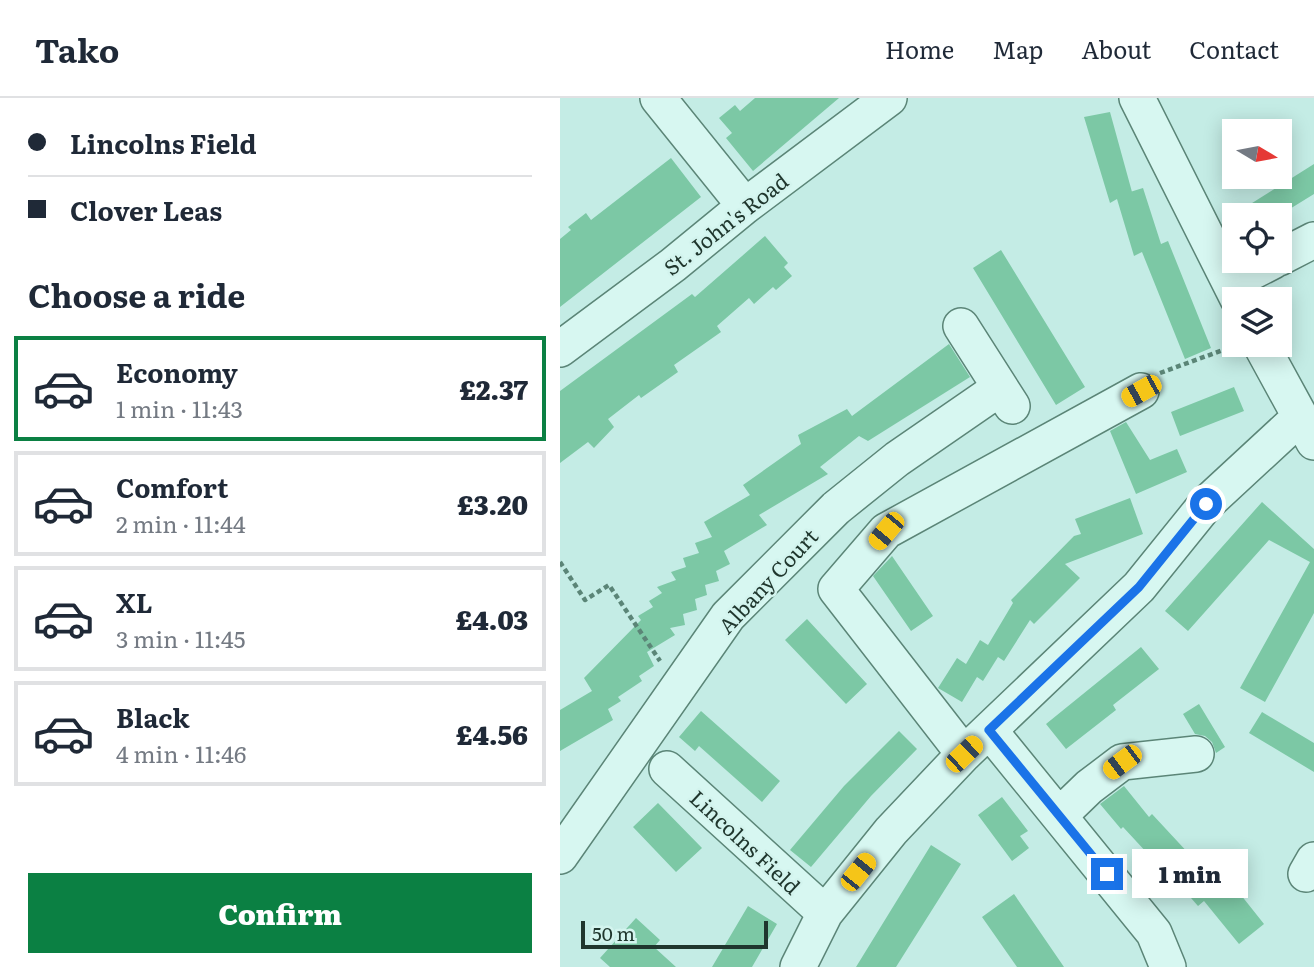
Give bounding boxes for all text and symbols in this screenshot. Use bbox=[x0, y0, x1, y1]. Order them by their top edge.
text: Tako bbox=[35, 24, 119, 73]
text: Home bbox=[885, 31, 954, 66]
text: Map bbox=[992, 31, 1043, 66]
text: About bbox=[1081, 31, 1151, 66]
text: Contact bbox=[1189, 31, 1279, 66]
north arrow bbox=[1222, 119, 1292, 189]
map controls bbox=[1222, 119, 1292, 357]
text: Lincolns Field bbox=[70, 123, 257, 162]
street label: St. John's Road bbox=[656, 164, 794, 282]
text: Clover Leas bbox=[70, 190, 222, 229]
button: locate bbox=[1222, 203, 1292, 273]
text: Choose a ride bbox=[28, 270, 245, 318]
button: layers bbox=[1222, 287, 1292, 357]
text: Economy bbox=[116, 352, 238, 391]
icon: car bbox=[32, 357, 95, 420]
text: £2.37 bbox=[460, 369, 528, 408]
car bbox=[1118, 372, 1165, 410]
text: 1 min · 11:43 bbox=[116, 391, 243, 425]
text: Comfort bbox=[116, 467, 228, 506]
icon: car bbox=[32, 472, 95, 535]
text: £3.20 bbox=[457, 484, 528, 523]
route start bbox=[1190, 488, 1222, 520]
text: 2 min · 11:44 bbox=[116, 506, 246, 540]
car bbox=[865, 508, 908, 554]
street label: Albany Court bbox=[710, 520, 824, 640]
text: XL bbox=[116, 582, 153, 621]
icon: car bbox=[32, 587, 95, 650]
text: £4.03 bbox=[456, 599, 528, 638]
text: 3 min · 11:45 bbox=[116, 621, 245, 655]
text: Black bbox=[116, 697, 190, 736]
icon: car bbox=[32, 702, 95, 765]
text: £4.56 bbox=[456, 714, 528, 753]
car bbox=[942, 732, 987, 776]
text: 4 min · 11:46 bbox=[116, 736, 246, 770]
car bbox=[1099, 741, 1146, 783]
street label: Lincolns Field bbox=[684, 782, 808, 900]
car bbox=[837, 849, 880, 895]
callout: 1 min bbox=[1132, 850, 1247, 898]
text: 1 min bbox=[1159, 856, 1221, 890]
route end bbox=[1091, 858, 1123, 890]
button: Confirm bbox=[28, 873, 532, 953]
scale bar bbox=[581, 918, 768, 950]
text: 50 m bbox=[592, 919, 635, 947]

